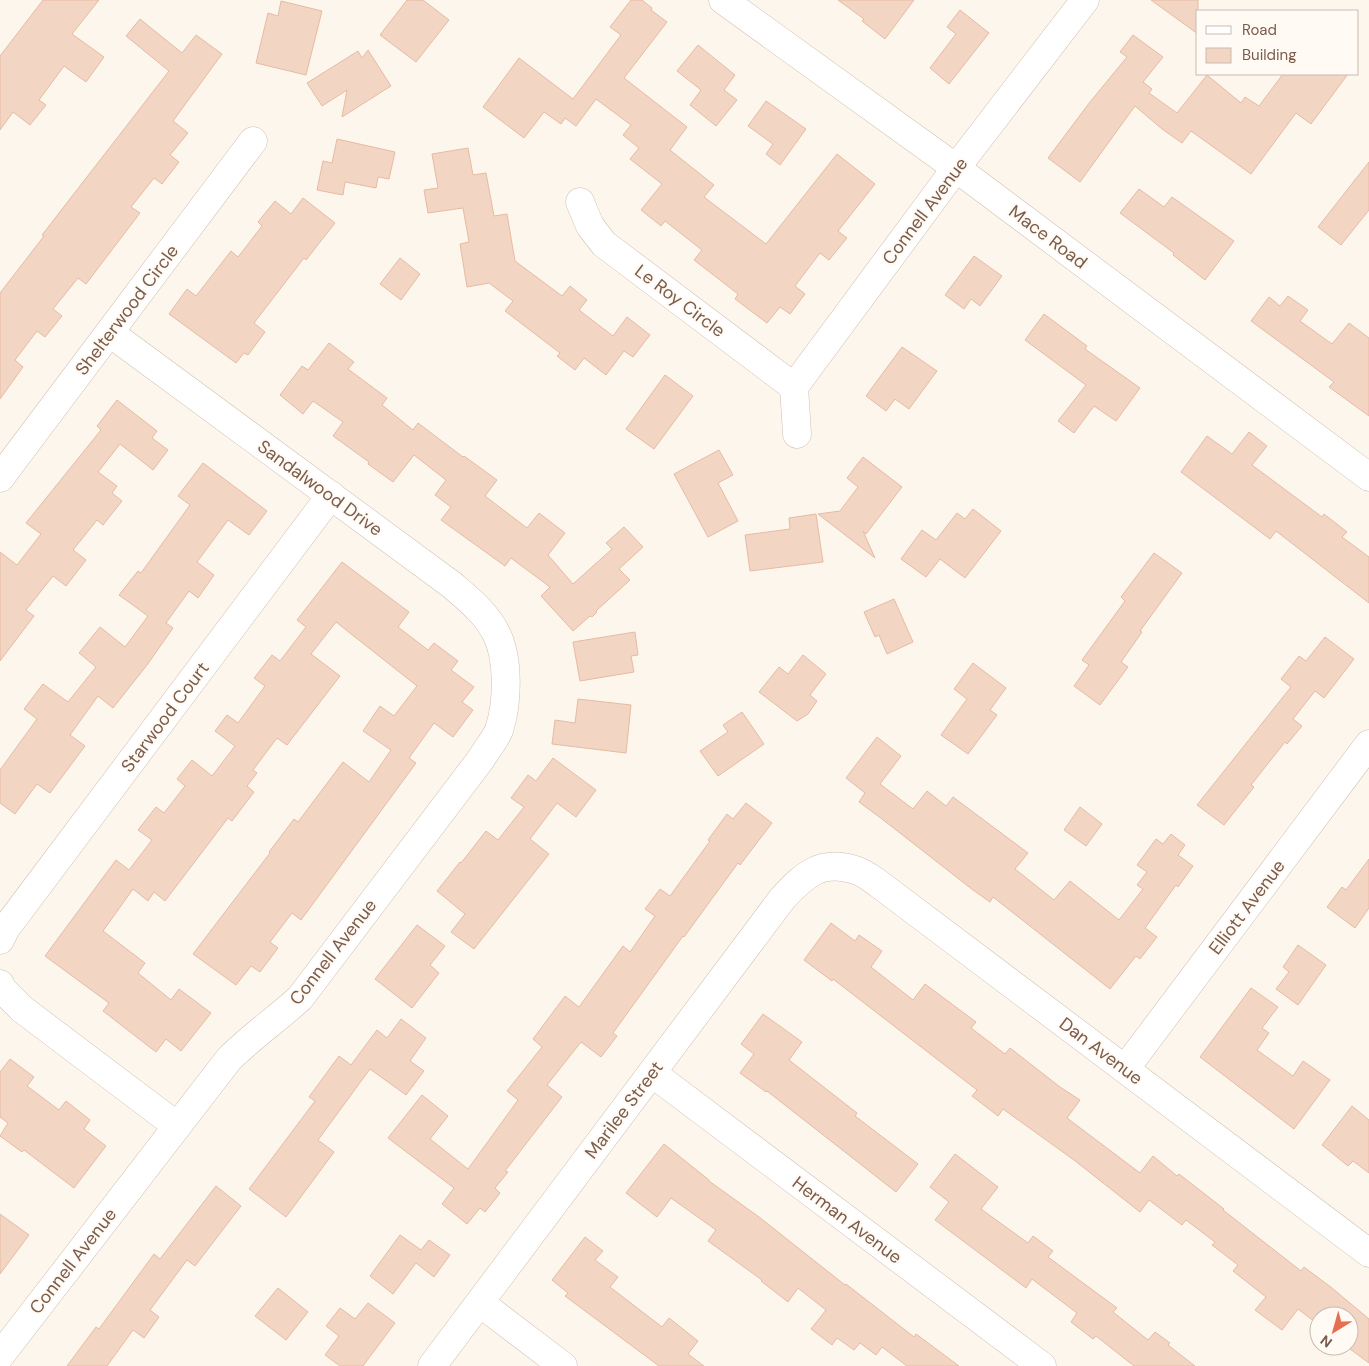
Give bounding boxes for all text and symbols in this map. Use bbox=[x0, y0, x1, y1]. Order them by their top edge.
legend bbox=[1196, 10, 1359, 75]
text: Road bbox=[1242, 20, 1277, 40]
text: Building bbox=[1242, 45, 1297, 65]
street label: Connell Avenue bbox=[877, 152, 973, 270]
street label: Mace Road bbox=[1004, 200, 1092, 274]
street label: Shelterwood Circle bbox=[70, 240, 184, 380]
street label: Le Roy Circle bbox=[630, 259, 730, 343]
street label: Sandalwood Drive bbox=[253, 434, 387, 542]
street label: Starwood Court bbox=[116, 657, 214, 777]
street label: Elliott Avenue bbox=[1203, 855, 1291, 959]
street label: Connell Avenue bbox=[284, 894, 382, 1010]
street label: Dan Avenue bbox=[1054, 1012, 1148, 1090]
street label: Marilee Street bbox=[579, 1056, 669, 1164]
street label: Herman Avenue bbox=[787, 1171, 907, 1269]
street label: Connell Avenue bbox=[24, 1203, 122, 1319]
north arrow bbox=[1309, 1306, 1359, 1356]
text: N bbox=[1317, 1331, 1336, 1352]

